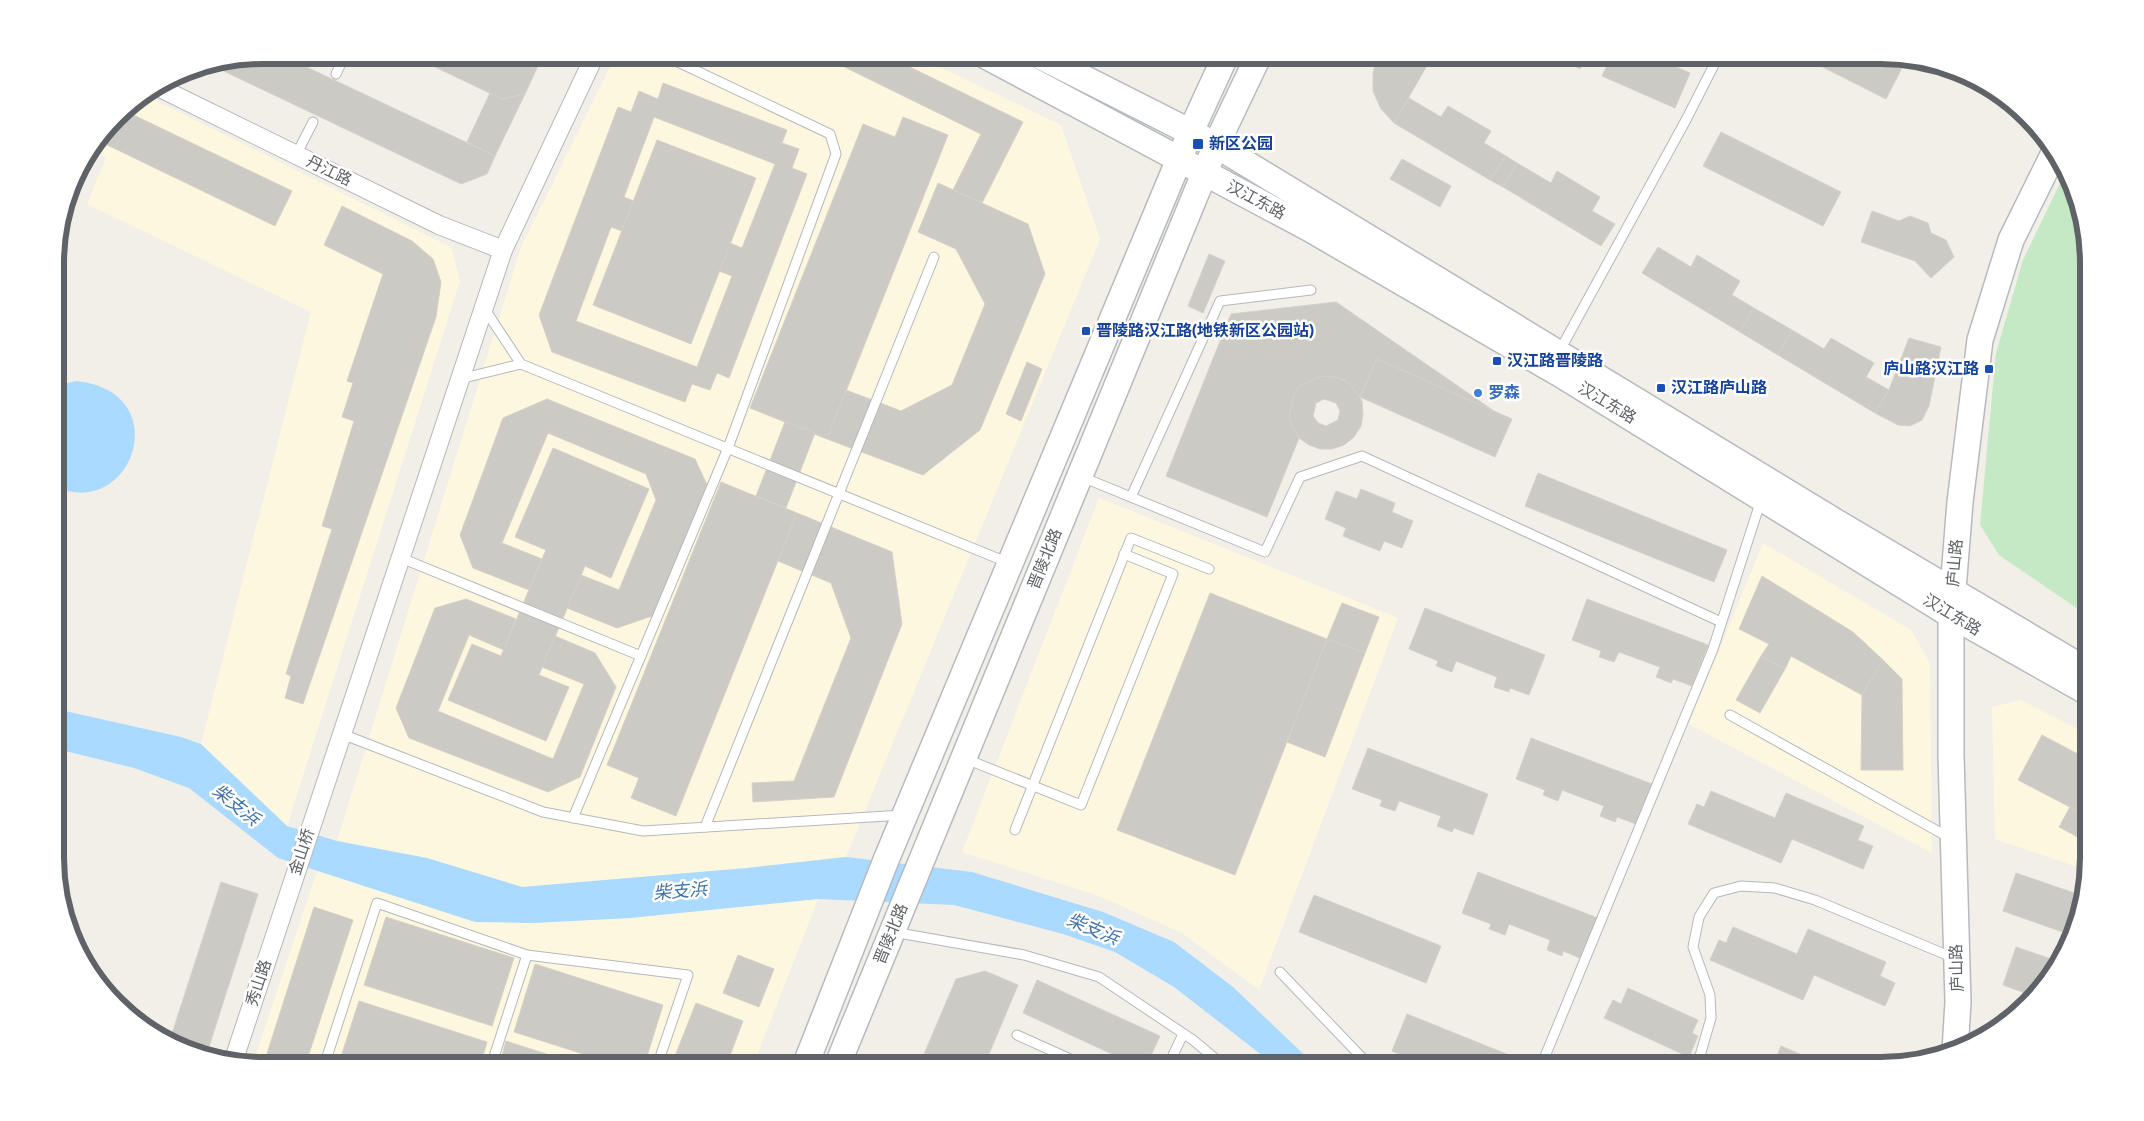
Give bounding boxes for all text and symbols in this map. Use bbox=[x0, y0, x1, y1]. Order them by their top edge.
place label: 新区公园 bbox=[1209, 134, 1273, 154]
marker: 新区公园 bbox=[1191, 137, 1205, 151]
street label: 丹江路 bbox=[303, 151, 355, 191]
street label: 汉江东路 bbox=[1223, 176, 1289, 224]
place label: 晋陵路汉江路(地铁新区公园站) bbox=[1096, 321, 1314, 341]
marker: 晋陵路汉江路(地铁新区公园站) bbox=[1080, 325, 1092, 337]
place label: 汉江路晋陵路 bbox=[1507, 351, 1603, 371]
marker: 汉江路晋陵路 bbox=[1491, 355, 1503, 367]
place label: 庐山路汉江路 bbox=[1883, 359, 1979, 379]
marker: 庐山路汉江路 bbox=[1983, 363, 1995, 375]
street label: 汉江东路 bbox=[1574, 378, 1640, 428]
place label: 汉江路庐山路 bbox=[1671, 378, 1767, 398]
marker: 汉江路庐山路 bbox=[1655, 382, 1667, 394]
place label: 罗森 bbox=[1488, 383, 1520, 403]
marker: 罗森 bbox=[1472, 387, 1484, 399]
street label: 晋陵北路 bbox=[1024, 526, 1066, 592]
street label: 庐山路 bbox=[1943, 538, 1967, 588]
street label: 汉江东路 bbox=[1919, 590, 1985, 640]
water label: 柴支浜 bbox=[208, 779, 265, 832]
street label: 金山桥 bbox=[285, 826, 319, 878]
water label: 柴支浜 bbox=[652, 878, 710, 904]
street label: 晋陵北路 bbox=[870, 901, 912, 967]
water label: 柴支浜 bbox=[1064, 908, 1124, 950]
street label: 庐山路 bbox=[1946, 944, 1968, 992]
street label: 秀山路 bbox=[242, 957, 276, 1009]

